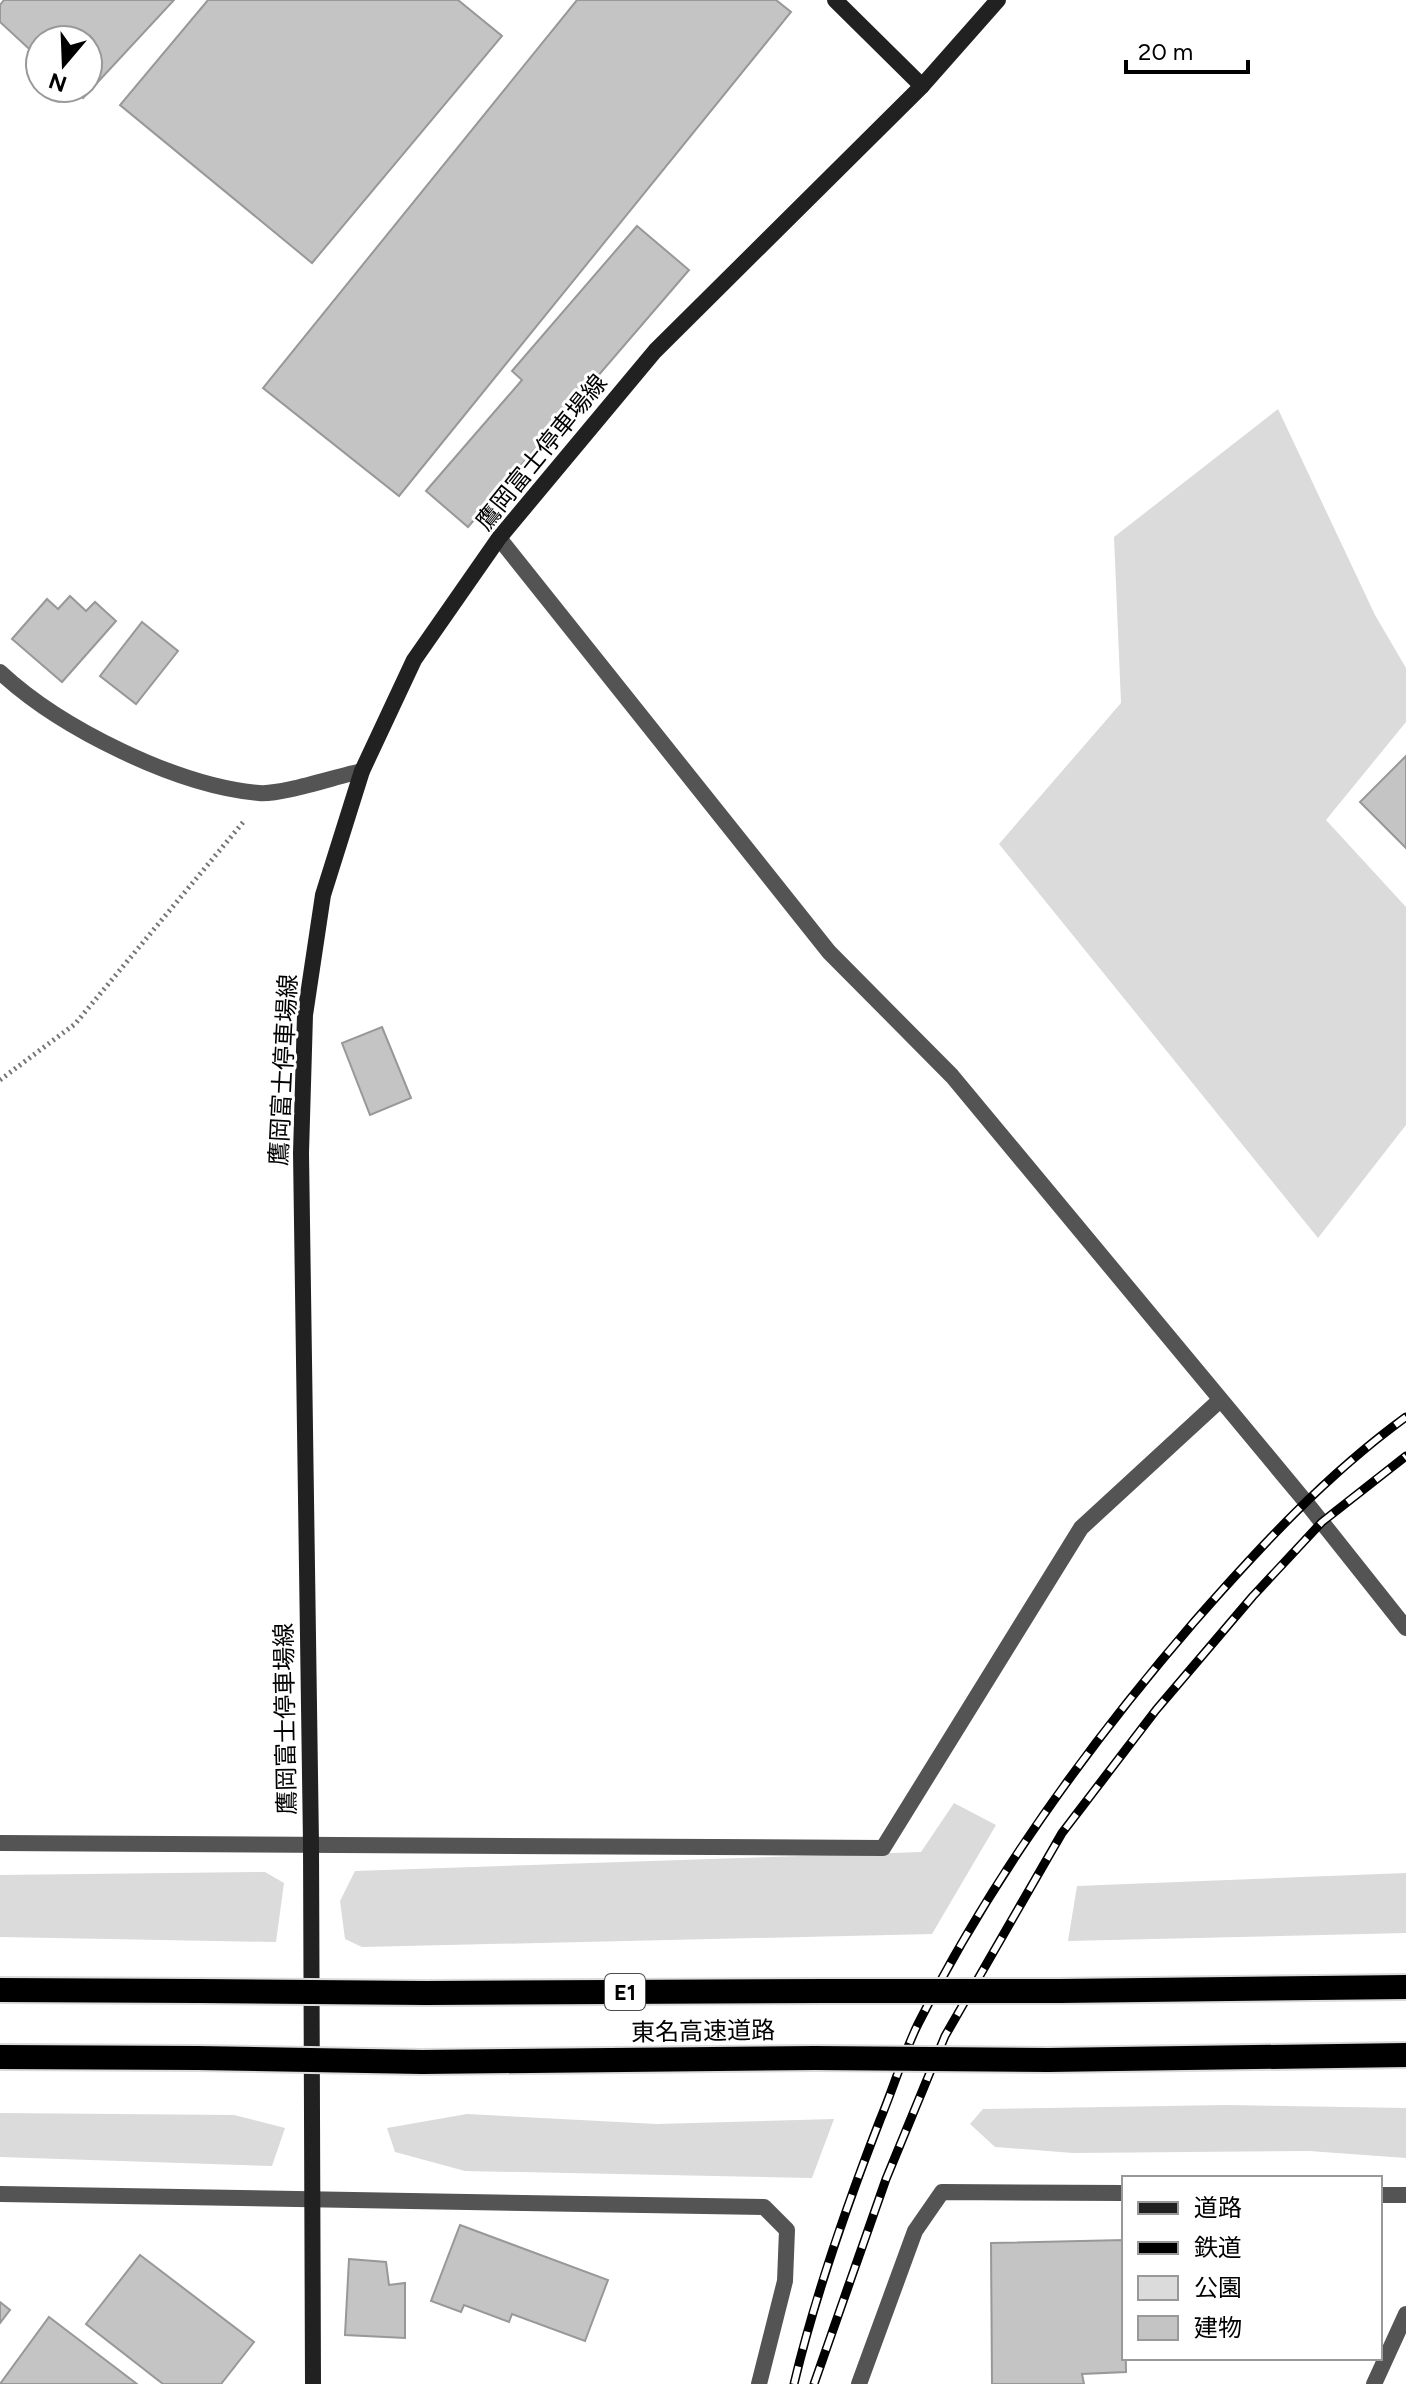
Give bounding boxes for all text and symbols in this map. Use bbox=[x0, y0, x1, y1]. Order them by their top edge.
north arrow bbox=[24, 24, 104, 104]
scale bar bbox=[1126, 24, 1248, 74]
text: 20 m bbox=[1138, 37, 1193, 66]
text: N bbox=[45, 67, 70, 98]
street label: 鷹岡富士停車場線 bbox=[469, 368, 613, 536]
street label: 鷹岡富士停車場線 bbox=[263, 973, 303, 1167]
street label: 鷹岡富士停車場線 bbox=[269, 1623, 301, 1815]
road number: E1 bbox=[605, 1974, 645, 2010]
street label: 東名高速道路 bbox=[631, 2015, 775, 2047]
legend bbox=[1122, 2176, 1382, 2360]
text: 道路 bbox=[1194, 2193, 1242, 2222]
text: 鉄道 bbox=[1194, 2233, 1242, 2262]
text: 公園 bbox=[1194, 2273, 1242, 2302]
text: 建物 bbox=[1194, 2313, 1242, 2342]

